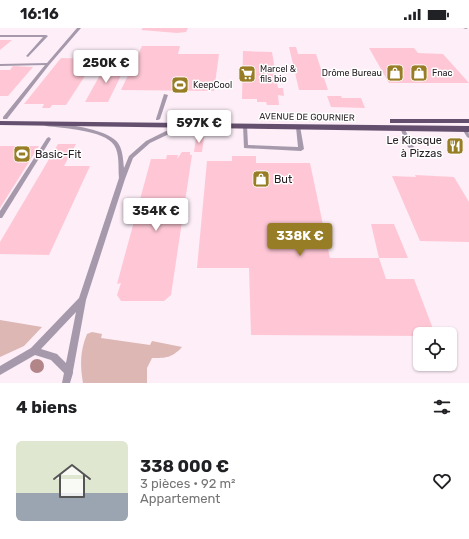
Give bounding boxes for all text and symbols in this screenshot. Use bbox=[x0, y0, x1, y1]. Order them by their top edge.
text: 16:16 bbox=[20, 5, 59, 23]
pin: 250K € bbox=[73, 50, 139, 84]
text: 250K € bbox=[82, 55, 130, 70]
shop icon: Drôme Bureau bbox=[385, 63, 405, 83]
shop icon: Fnac bbox=[409, 63, 429, 83]
supermarket icon: Marcel & fils bio bbox=[237, 64, 257, 84]
place label: Marcel & fils bio bbox=[260, 64, 297, 84]
place label: Drôme Bureau bbox=[322, 68, 382, 78]
place label: Fnac bbox=[432, 68, 453, 78]
sports icon: KeepCool bbox=[170, 75, 190, 95]
place label: KeepCool bbox=[193, 80, 232, 90]
pin: 597K € bbox=[166, 110, 232, 144]
street label: AVENUE DE GOURNIER bbox=[259, 111, 355, 123]
text: 597K € bbox=[176, 115, 222, 130]
place label: Le Kiosque à Pizzas bbox=[387, 134, 442, 160]
restaurant icon: Le Kiosque à Pizzas bbox=[445, 136, 465, 156]
sports icon: Basic-Fit bbox=[12, 144, 32, 164]
place label: Basic-Fit bbox=[35, 148, 82, 161]
shop icon: But bbox=[251, 169, 271, 189]
place label: But bbox=[274, 173, 293, 186]
pin: 354K € bbox=[123, 198, 189, 232]
text: 354K € bbox=[132, 203, 180, 218]
pin: 338K € bbox=[267, 223, 333, 257]
text: 338K € bbox=[276, 228, 324, 243]
map controls bbox=[413, 327, 457, 371]
button: locate bbox=[413, 327, 457, 371]
icon: filters bbox=[431, 396, 453, 418]
text: 4 biens bbox=[16, 397, 77, 417]
text: 338 000 € bbox=[140, 456, 229, 476]
icon: home bbox=[48, 457, 96, 505]
icon: heart bbox=[431, 470, 453, 492]
text: 3 pièces · 92 m² bbox=[140, 476, 235, 491]
text: Appartement bbox=[140, 491, 220, 506]

